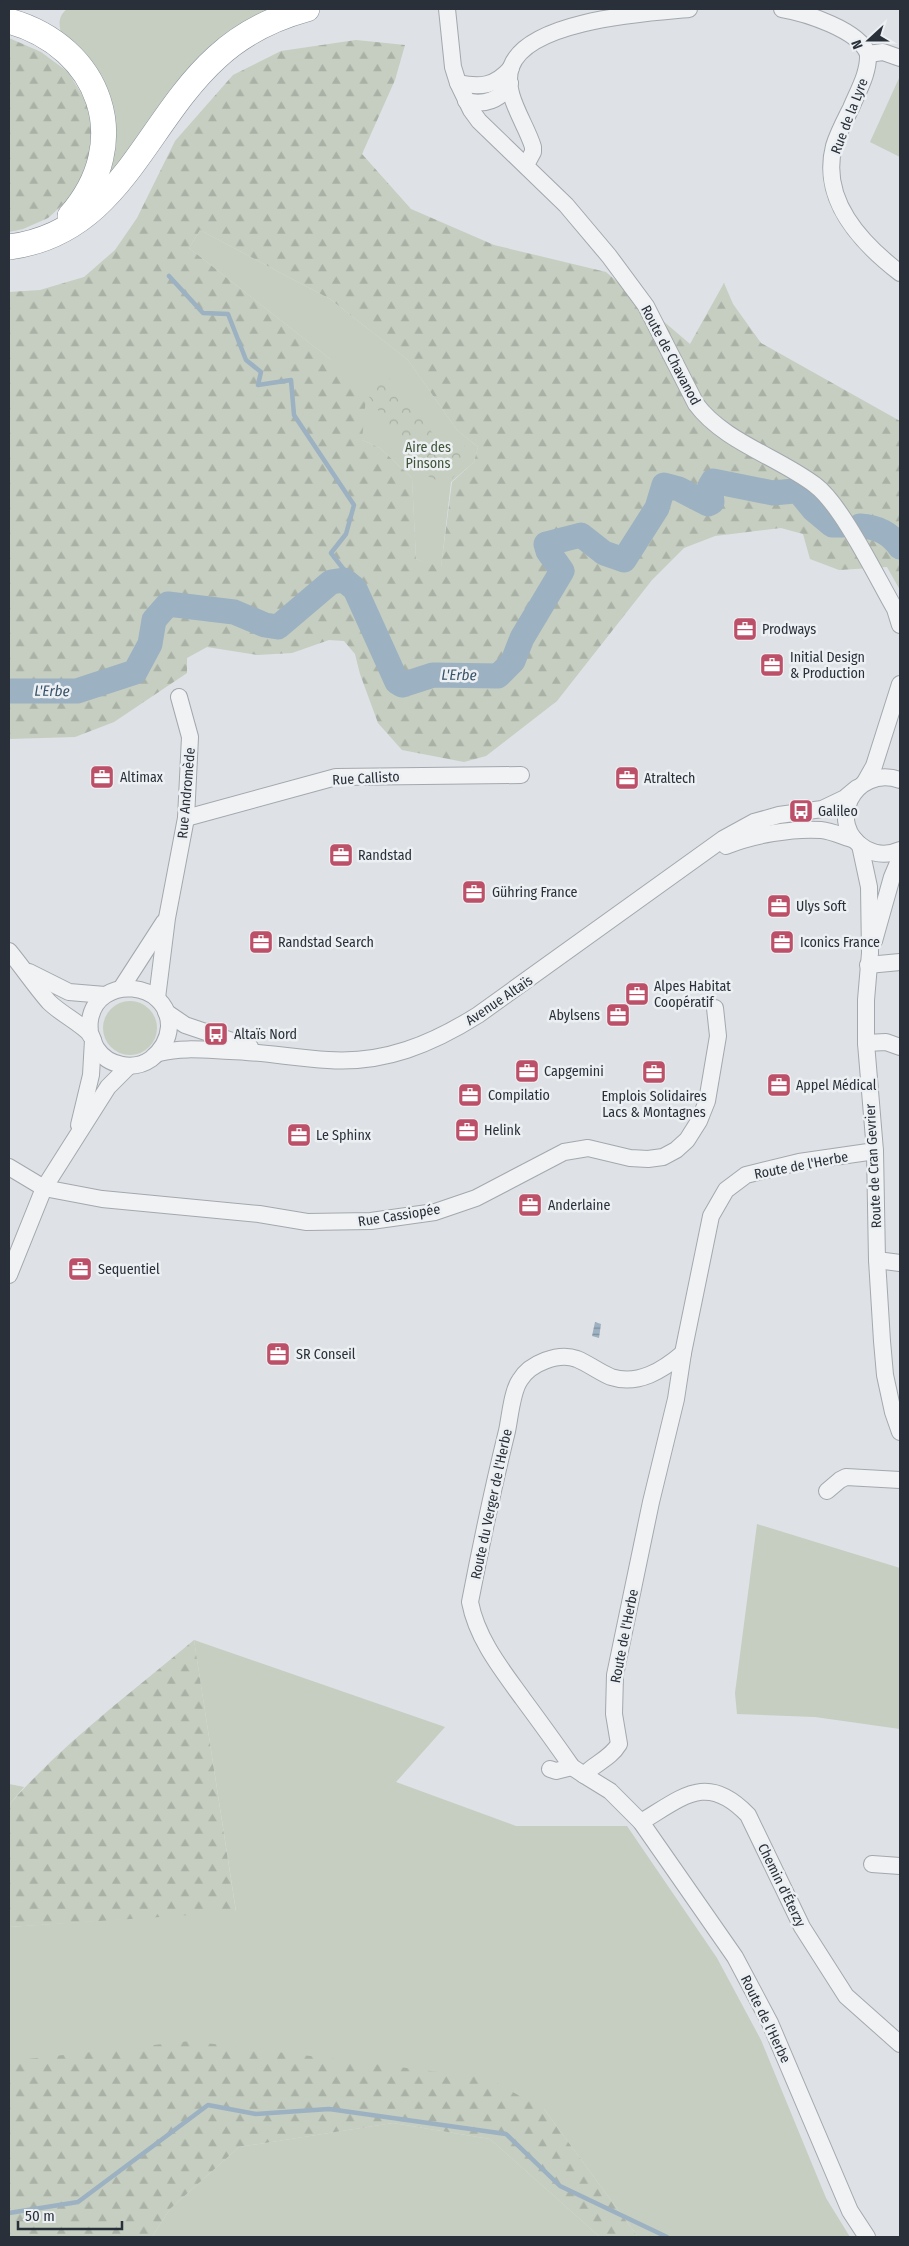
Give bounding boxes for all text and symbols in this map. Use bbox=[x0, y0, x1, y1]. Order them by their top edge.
north arrow bbox=[844, 15, 894, 65]
text: N bbox=[848, 38, 867, 51]
street label: Rue de la Lyre bbox=[827, 76, 872, 156]
street label: Route de Chavanod bbox=[637, 302, 704, 408]
park label: Aire des Pinsons bbox=[405, 439, 451, 472]
office icon: Prodways bbox=[732, 616, 758, 642]
place label: Prodways bbox=[762, 621, 816, 638]
place label: Initial Design & Production bbox=[790, 649, 865, 682]
office icon: Initial Design & Production bbox=[759, 652, 785, 678]
water label: L'Erbe bbox=[441, 666, 477, 684]
water label: L'Erbe bbox=[34, 682, 70, 700]
street label: Rue Andromède bbox=[174, 747, 199, 839]
office icon: Altimax bbox=[89, 764, 115, 790]
office icon: Atraltech bbox=[614, 765, 640, 791]
street label: Rue Callisto bbox=[332, 768, 400, 789]
place label: Altimax bbox=[120, 769, 164, 786]
place label: Atraltech bbox=[644, 770, 695, 787]
bus stop icon: Galileo bbox=[788, 798, 814, 824]
place label: Galileo bbox=[818, 803, 858, 820]
office icon: Randstad bbox=[328, 842, 354, 868]
place label: Randstad bbox=[358, 847, 412, 864]
office icon: Gühring France bbox=[461, 879, 487, 905]
place label: Gühring France bbox=[492, 884, 577, 901]
office icon: Ulys Soft bbox=[766, 893, 792, 919]
place label: Ulys Soft bbox=[796, 898, 847, 915]
office icon: Randstad Search bbox=[248, 929, 274, 955]
office icon: Iconics France bbox=[769, 929, 795, 955]
place label: Randstad Search bbox=[278, 934, 374, 951]
place label: Iconics France bbox=[800, 934, 880, 951]
street label: Avenue Altaïs bbox=[462, 972, 536, 1029]
place label: Alpes Habitat Coopératif bbox=[654, 978, 731, 1011]
office icon: Alpes Habitat Coopératif bbox=[624, 981, 650, 1007]
office icon: Abylsens bbox=[605, 1002, 631, 1028]
place label: Abylsens bbox=[549, 1007, 600, 1024]
bus stop icon: Altaïs Nord bbox=[203, 1021, 229, 1047]
place label: Altaïs Nord bbox=[234, 1026, 297, 1043]
office icon: Capgemini bbox=[514, 1058, 540, 1084]
office icon: Emplois Solidaires Lacs & Montagnes bbox=[641, 1059, 667, 1085]
place label: Capgemini bbox=[544, 1063, 604, 1080]
office icon: Appel Médical bbox=[766, 1072, 792, 1098]
place label: Appel Médical bbox=[796, 1077, 877, 1094]
office icon: Compilatio bbox=[457, 1082, 483, 1108]
place label: Compilatio bbox=[488, 1087, 550, 1104]
place label: Emplois Solidaires Lacs & Montagnes bbox=[601, 1088, 707, 1121]
street label: Route de Cran Gevrier bbox=[862, 1103, 885, 1229]
office icon: Helink bbox=[454, 1117, 480, 1143]
office icon: Le Sphinx bbox=[286, 1122, 312, 1148]
place label: Helink bbox=[484, 1122, 521, 1139]
place label: Le Sphinx bbox=[316, 1127, 372, 1144]
street label: Route de l'Herbe bbox=[753, 1148, 850, 1183]
office icon: Anderlaine bbox=[517, 1192, 543, 1218]
place label: Anderlaine bbox=[548, 1197, 610, 1214]
street label: Rue Cassiopée bbox=[357, 1201, 441, 1230]
office icon: Sequentiel bbox=[67, 1256, 93, 1282]
place label: Sequentiel bbox=[98, 1261, 160, 1278]
office icon: SR Conseil bbox=[265, 1341, 291, 1367]
place label: SR Conseil bbox=[296, 1346, 356, 1363]
street label: Route du Verger de l'Herbe bbox=[467, 1427, 516, 1581]
street label: Route de l'Herbe bbox=[607, 1588, 642, 1685]
street label: Chemin d'Éterzy bbox=[754, 1840, 810, 1930]
street label: Route de l'Herbe bbox=[737, 1973, 794, 2066]
scale bar bbox=[18, 2198, 121, 2230]
text: 50 m bbox=[25, 2207, 55, 2225]

